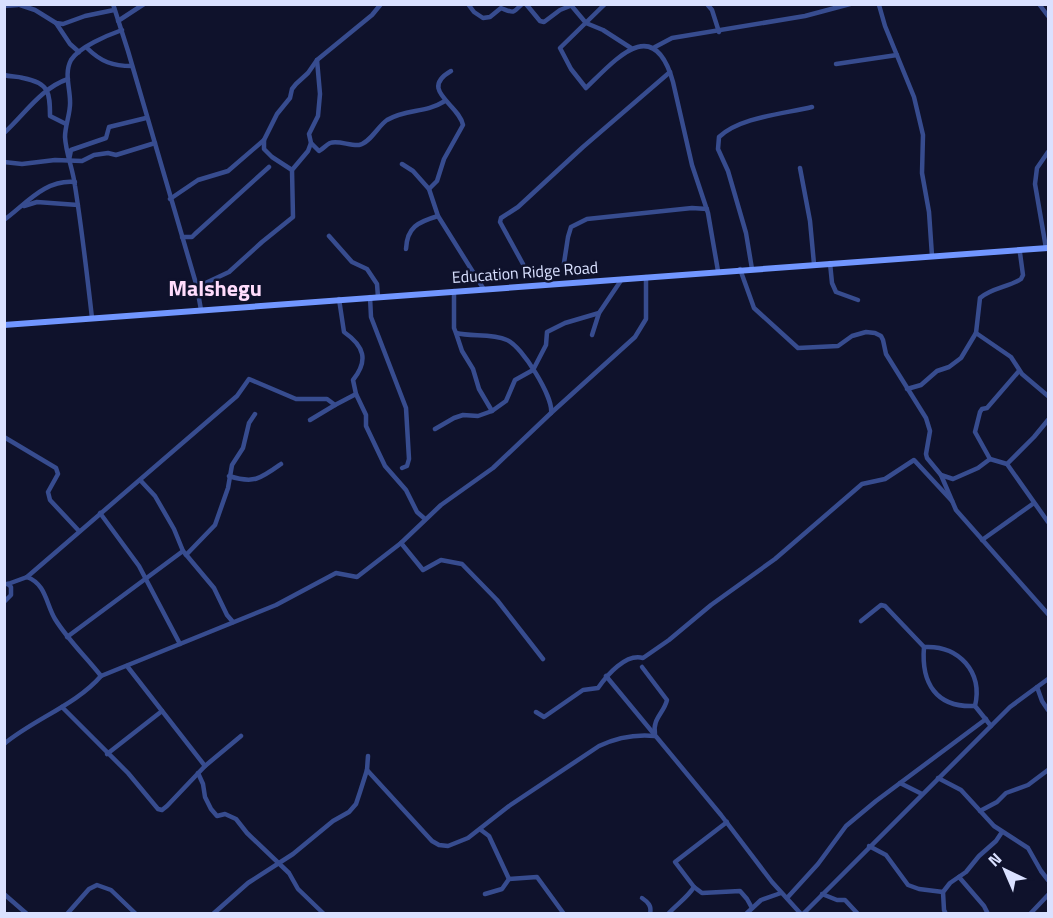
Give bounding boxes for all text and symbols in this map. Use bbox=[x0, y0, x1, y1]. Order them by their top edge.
street label: Education Ridge Road bbox=[451, 255, 599, 289]
district label: Malshegu bbox=[168, 271, 262, 305]
north arrow bbox=[975, 840, 1035, 900]
text: N bbox=[982, 847, 1007, 872]

